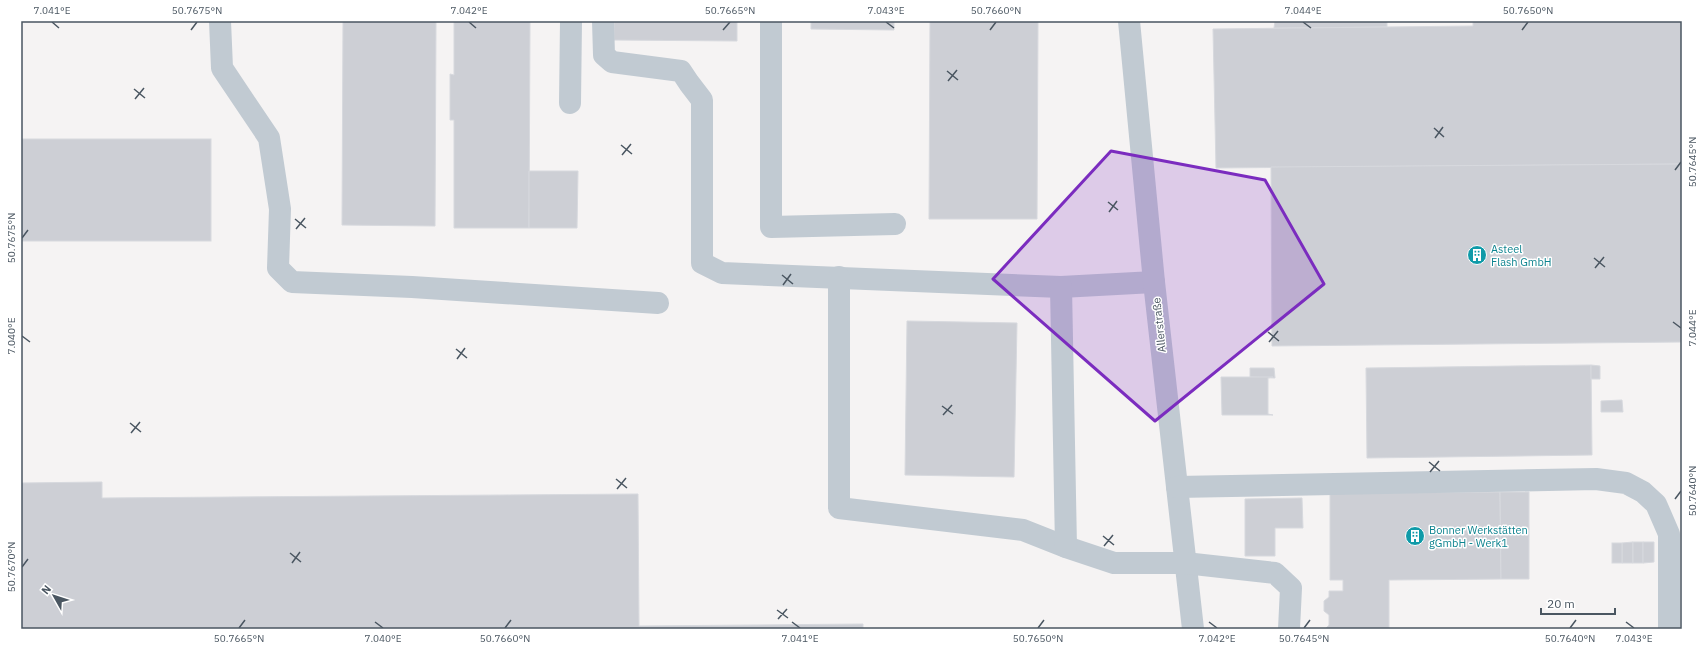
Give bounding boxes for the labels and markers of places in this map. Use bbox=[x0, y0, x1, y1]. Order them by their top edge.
place label: Asteel Flash GmbH bbox=[1491, 242, 1552, 269]
building icon: Asteel Flash GmbH bbox=[1466, 244, 1488, 266]
place label: Bonner Werkstätten gGmbH - Werk1 bbox=[1429, 523, 1528, 550]
building icon: Bonner Werkstätten gGmbH - Werk1 bbox=[1404, 525, 1426, 547]

